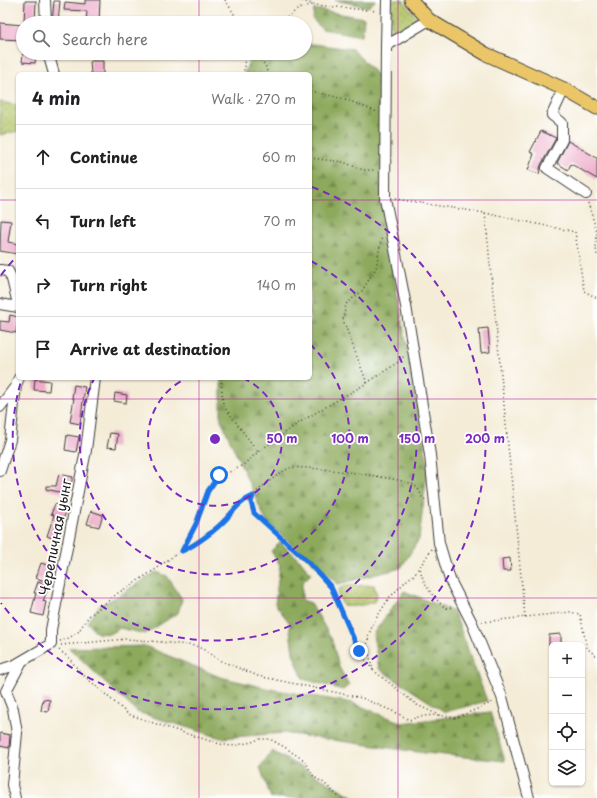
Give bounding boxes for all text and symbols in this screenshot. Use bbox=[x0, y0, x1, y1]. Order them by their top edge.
search box bbox=[16, 16, 312, 60]
icon: search bbox=[30, 27, 52, 49]
text: Search here bbox=[62, 27, 148, 50]
text: 4 min bbox=[32, 85, 80, 111]
text: Walk · 270 m bbox=[211, 89, 296, 108]
text: Continue bbox=[70, 145, 138, 168]
icon: ahead bbox=[32, 146, 54, 168]
text: 60 m bbox=[262, 147, 296, 166]
text: Turn left bbox=[70, 209, 136, 232]
icon: left bbox=[32, 210, 54, 232]
text: 70 m bbox=[263, 211, 296, 230]
text: Turn right bbox=[70, 273, 147, 296]
icon: right bbox=[32, 274, 54, 296]
text: 140 m bbox=[257, 275, 296, 294]
text: Arrive at destination bbox=[70, 337, 231, 360]
icon: arrive bbox=[32, 338, 54, 360]
text: 50 m bbox=[266, 429, 298, 447]
text: 100 m bbox=[331, 429, 369, 447]
text: 150 m bbox=[399, 429, 435, 447]
text: 200 m bbox=[465, 429, 505, 447]
centre of rings bbox=[208, 432, 222, 446]
route start bbox=[210, 466, 228, 484]
street label: Черепичная уынг bbox=[33, 476, 77, 597]
route end bbox=[350, 642, 368, 660]
map controls bbox=[549, 642, 585, 786]
button: + bbox=[549, 642, 585, 678]
button: − bbox=[549, 678, 585, 714]
button: locate bbox=[549, 714, 585, 750]
button: layers bbox=[549, 750, 585, 786]

